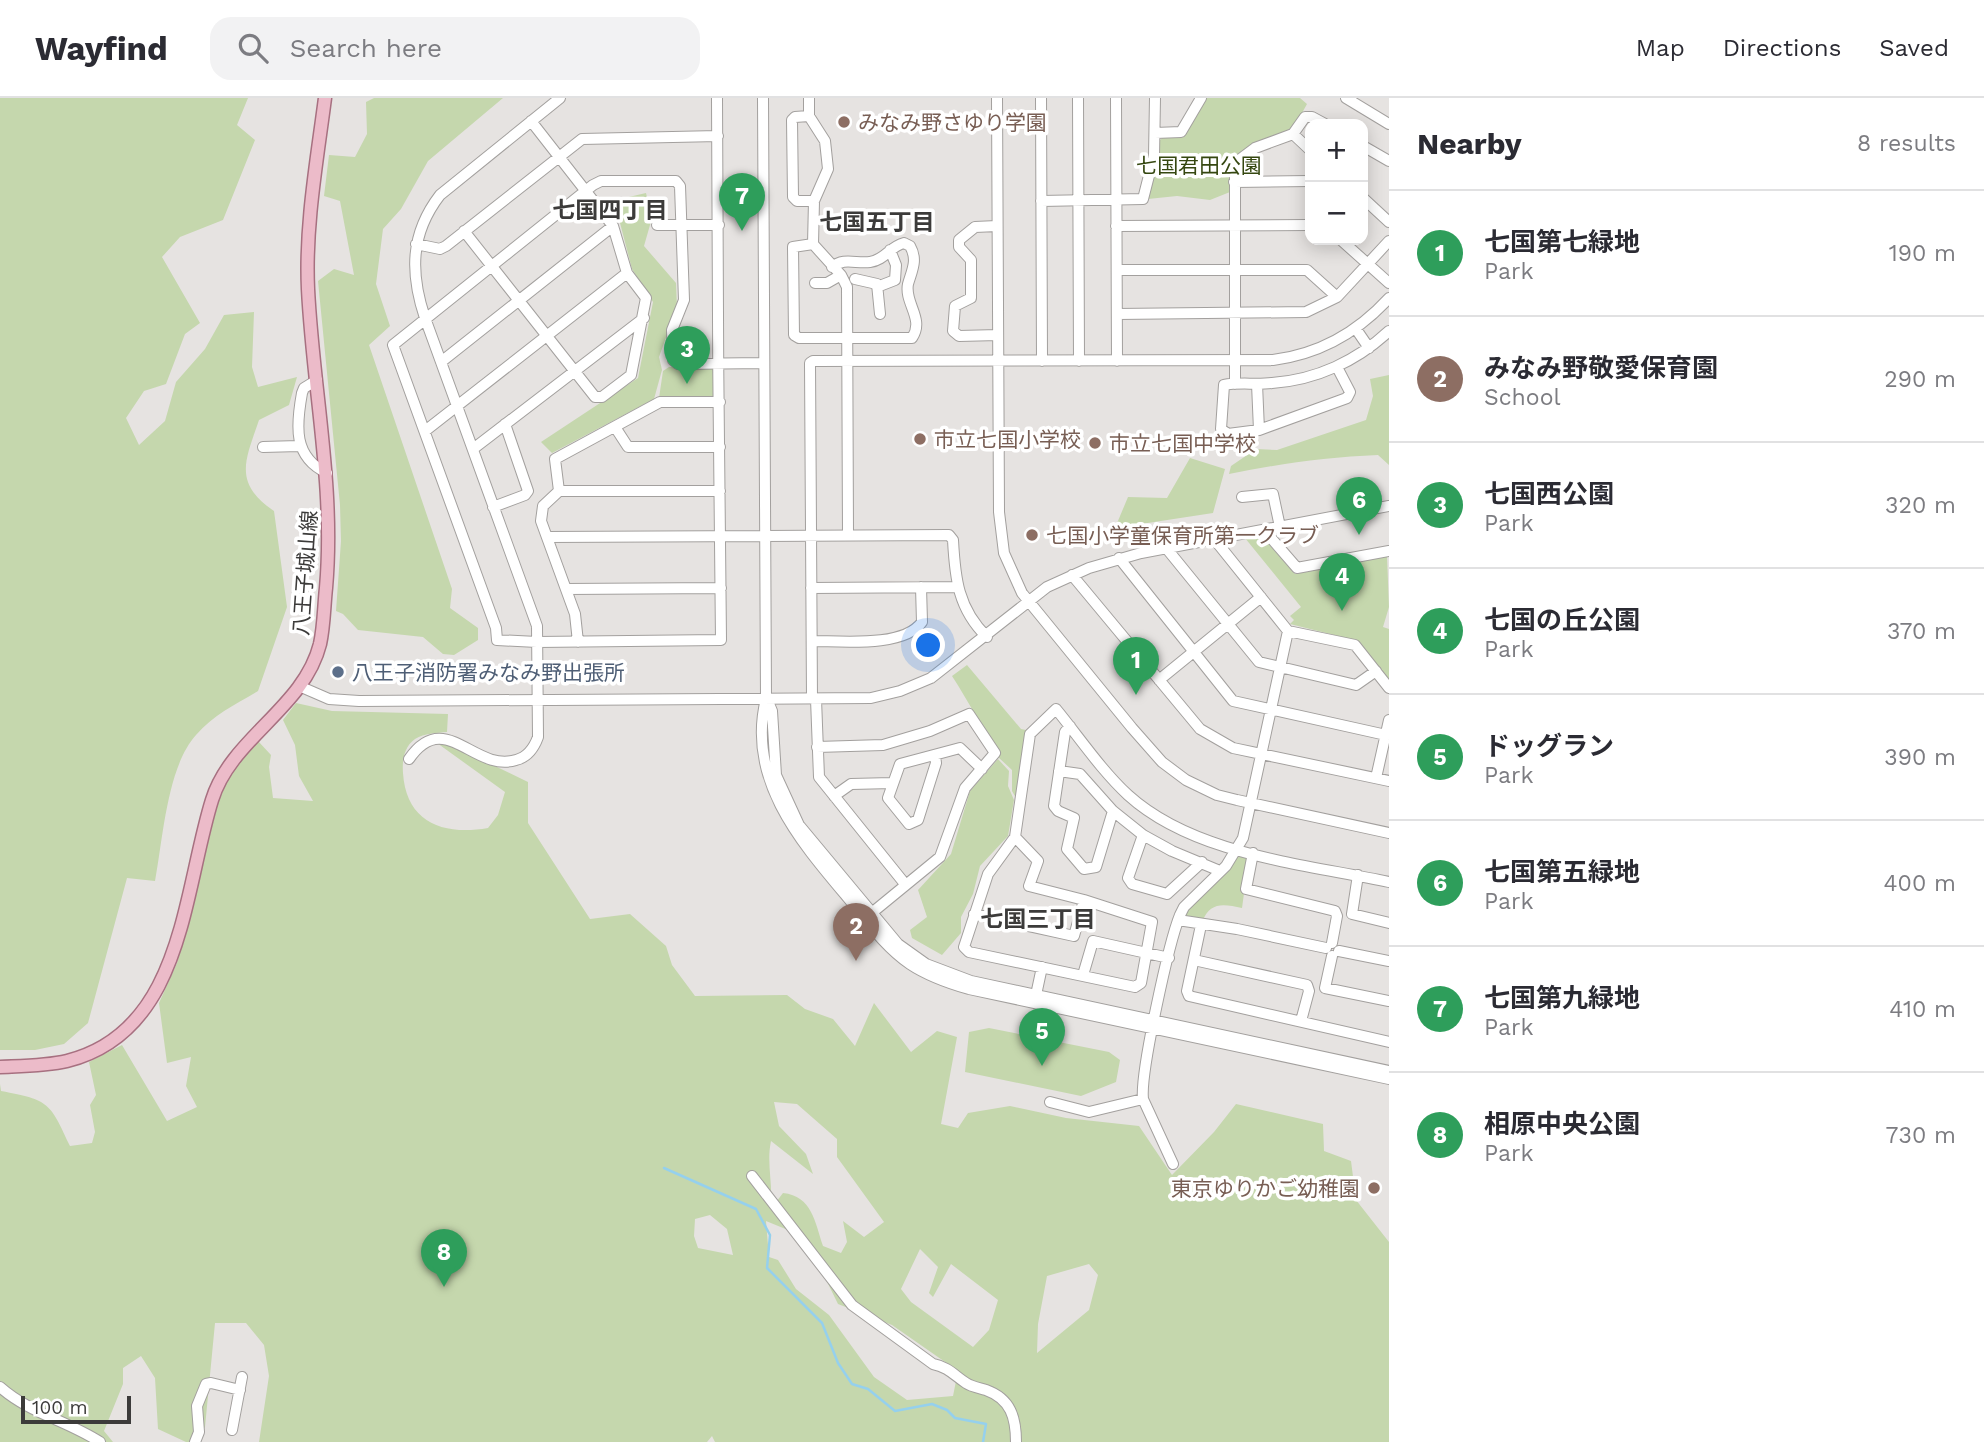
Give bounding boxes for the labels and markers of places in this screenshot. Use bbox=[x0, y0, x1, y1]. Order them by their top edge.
place label: みなみ野さゆり学園 bbox=[858, 110, 1047, 135]
marker: みなみ野さゆり学園 bbox=[836, 114, 852, 130]
pin: 7 bbox=[719, 173, 765, 231]
pin: 3 bbox=[664, 326, 710, 384]
place label: 市立七国小学校 bbox=[934, 427, 1081, 452]
marker: 市立七国小学校 bbox=[912, 431, 928, 447]
place label: 市立七国中学校 bbox=[1109, 431, 1256, 456]
marker: 市立七国中学校 bbox=[1087, 435, 1103, 451]
pin: 6 bbox=[1336, 477, 1382, 535]
place label: 七国小学童保育所第一クラブ bbox=[1046, 523, 1319, 548]
marker: 七国小学童保育所第一クラブ bbox=[1024, 527, 1040, 543]
pin: 4 bbox=[1319, 553, 1365, 611]
pin: 1 bbox=[1113, 637, 1159, 695]
place label: 八王子消防署みなみ野出張所 bbox=[352, 660, 625, 685]
marker: 八王子消防署みなみ野出張所 bbox=[330, 664, 346, 680]
pin: 2 bbox=[833, 903, 879, 961]
pin: 5 bbox=[1019, 1008, 1065, 1066]
place label: 東京ゆりかご幼稚園 bbox=[1171, 1176, 1360, 1201]
marker: 東京ゆりかご幼稚園 bbox=[1366, 1180, 1382, 1196]
pin: 8 bbox=[421, 1229, 467, 1287]

